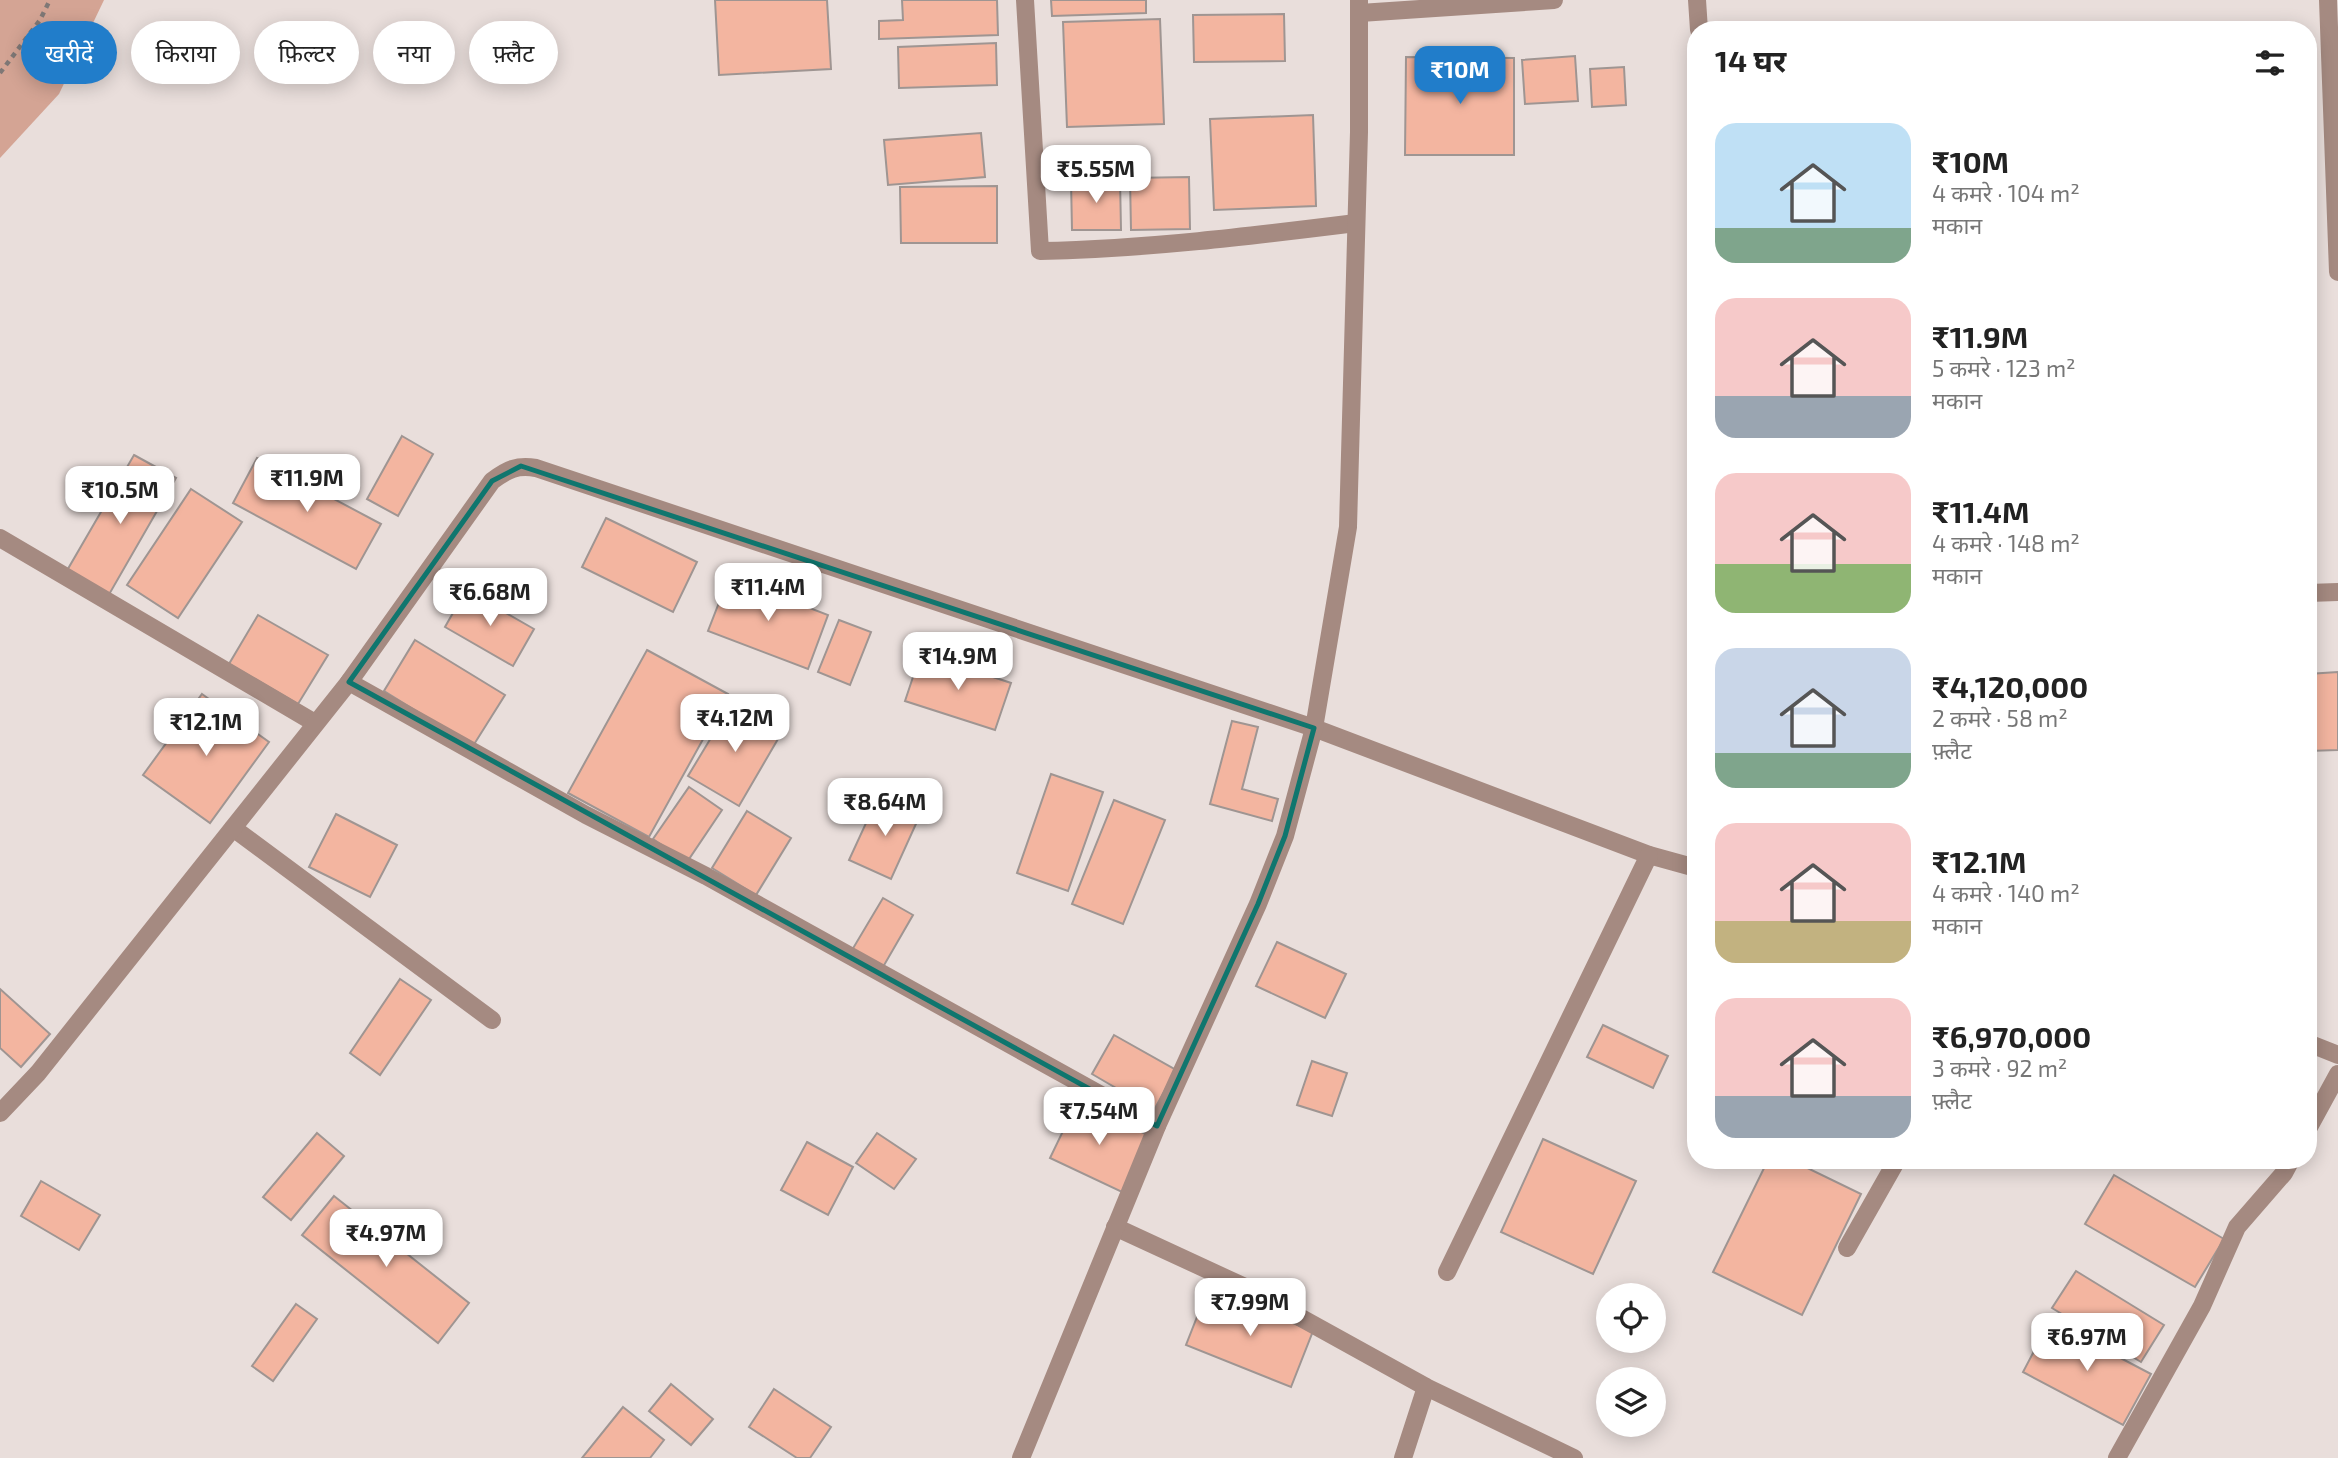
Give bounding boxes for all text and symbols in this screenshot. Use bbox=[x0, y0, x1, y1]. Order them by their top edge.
chip: खरीदें bbox=[21, 21, 117, 84]
chip: किराया bbox=[131, 21, 240, 84]
chip: फ़िल्टर bbox=[254, 21, 359, 84]
chip: नया bbox=[373, 21, 455, 84]
chip: फ़्लैट bbox=[469, 21, 558, 84]
text: 14 घर bbox=[1715, 42, 1786, 78]
icon: filters bbox=[2251, 44, 2289, 82]
pin: ₹10M bbox=[1419, 46, 1501, 106]
text: ₹10M bbox=[1430, 55, 1490, 83]
text: ₹10M bbox=[1932, 143, 2009, 179]
pin: ₹5.55M bbox=[1039, 146, 1153, 205]
icon: home bbox=[1771, 151, 1855, 235]
text: ₹5.55M bbox=[1057, 154, 1135, 182]
text: 4 कमरे · 104 m² bbox=[1932, 179, 2080, 207]
text: मकान bbox=[1932, 211, 1982, 239]
text: ₹11.9M bbox=[1932, 318, 2028, 354]
icon: home bbox=[1771, 326, 1855, 410]
text: 5 कमरे · 123 m² bbox=[1932, 354, 2076, 382]
text: मकान bbox=[1932, 386, 1982, 414]
pin: ₹11.9M bbox=[250, 454, 364, 514]
text: ₹11.9M bbox=[270, 463, 344, 491]
pin: ₹10.5M bbox=[63, 466, 177, 526]
text: ₹10.5M bbox=[81, 475, 159, 503]
text: ₹11.4M bbox=[1932, 493, 2029, 529]
icon: home bbox=[1771, 501, 1855, 585]
text: 4 कमरे · 148 m² bbox=[1932, 529, 2080, 557]
text: मकान bbox=[1932, 561, 1982, 589]
pin: ₹11.4M bbox=[711, 564, 825, 623]
pin: ₹6.68M bbox=[433, 568, 547, 628]
text: ₹11.4M bbox=[731, 572, 805, 600]
text: ₹6.68M bbox=[449, 577, 531, 605]
pin: ₹14.9M bbox=[901, 632, 1015, 692]
text: ₹14.9M bbox=[919, 641, 997, 669]
text: ₹4,120,000 bbox=[1932, 668, 2088, 704]
icon: home bbox=[1771, 676, 1855, 760]
pin: ₹4.12M bbox=[678, 694, 792, 754]
pin: ₹12.1M bbox=[149, 698, 263, 758]
text: ₹4.12M bbox=[696, 703, 774, 731]
text: 2 कमरे · 58 m² bbox=[1932, 704, 2068, 732]
text: ₹12.1M bbox=[170, 707, 242, 735]
text: फ़्लैट bbox=[1932, 736, 1972, 764]
pin: ₹8.64M bbox=[828, 778, 942, 838]
text: ₹8.64M bbox=[844, 787, 926, 815]
text: ₹12.1M bbox=[1932, 843, 2027, 879]
icon: home bbox=[1771, 851, 1855, 935]
text: 4 कमरे · 140 m² bbox=[1932, 879, 2080, 907]
text: मकान bbox=[1932, 911, 1982, 939]
text: ₹6,970,000 bbox=[1932, 1018, 2091, 1054]
icon: home bbox=[1771, 1026, 1855, 1110]
text: 3 कमरे · 92 m² bbox=[1932, 1054, 2067, 1082]
text: फ़्लैट bbox=[1932, 1086, 1972, 1114]
pin: ₹7.54M bbox=[1042, 1088, 1156, 1147]
text: ₹7.54M bbox=[1060, 1096, 1138, 1124]
pin: ₹4.97M bbox=[329, 1210, 443, 1269]
text: ₹4.97M bbox=[346, 1218, 426, 1246]
pin: ₹7.99M bbox=[1193, 1278, 1307, 1338]
map controls bbox=[1596, 1283, 1666, 1437]
button: locate bbox=[1596, 1283, 1666, 1353]
text: ₹7.99M bbox=[1211, 1287, 1289, 1315]
pin: ₹6.97M bbox=[2030, 1314, 2144, 1373]
text: ₹6.97M bbox=[2047, 1322, 2127, 1350]
button: layers bbox=[1596, 1367, 1666, 1437]

